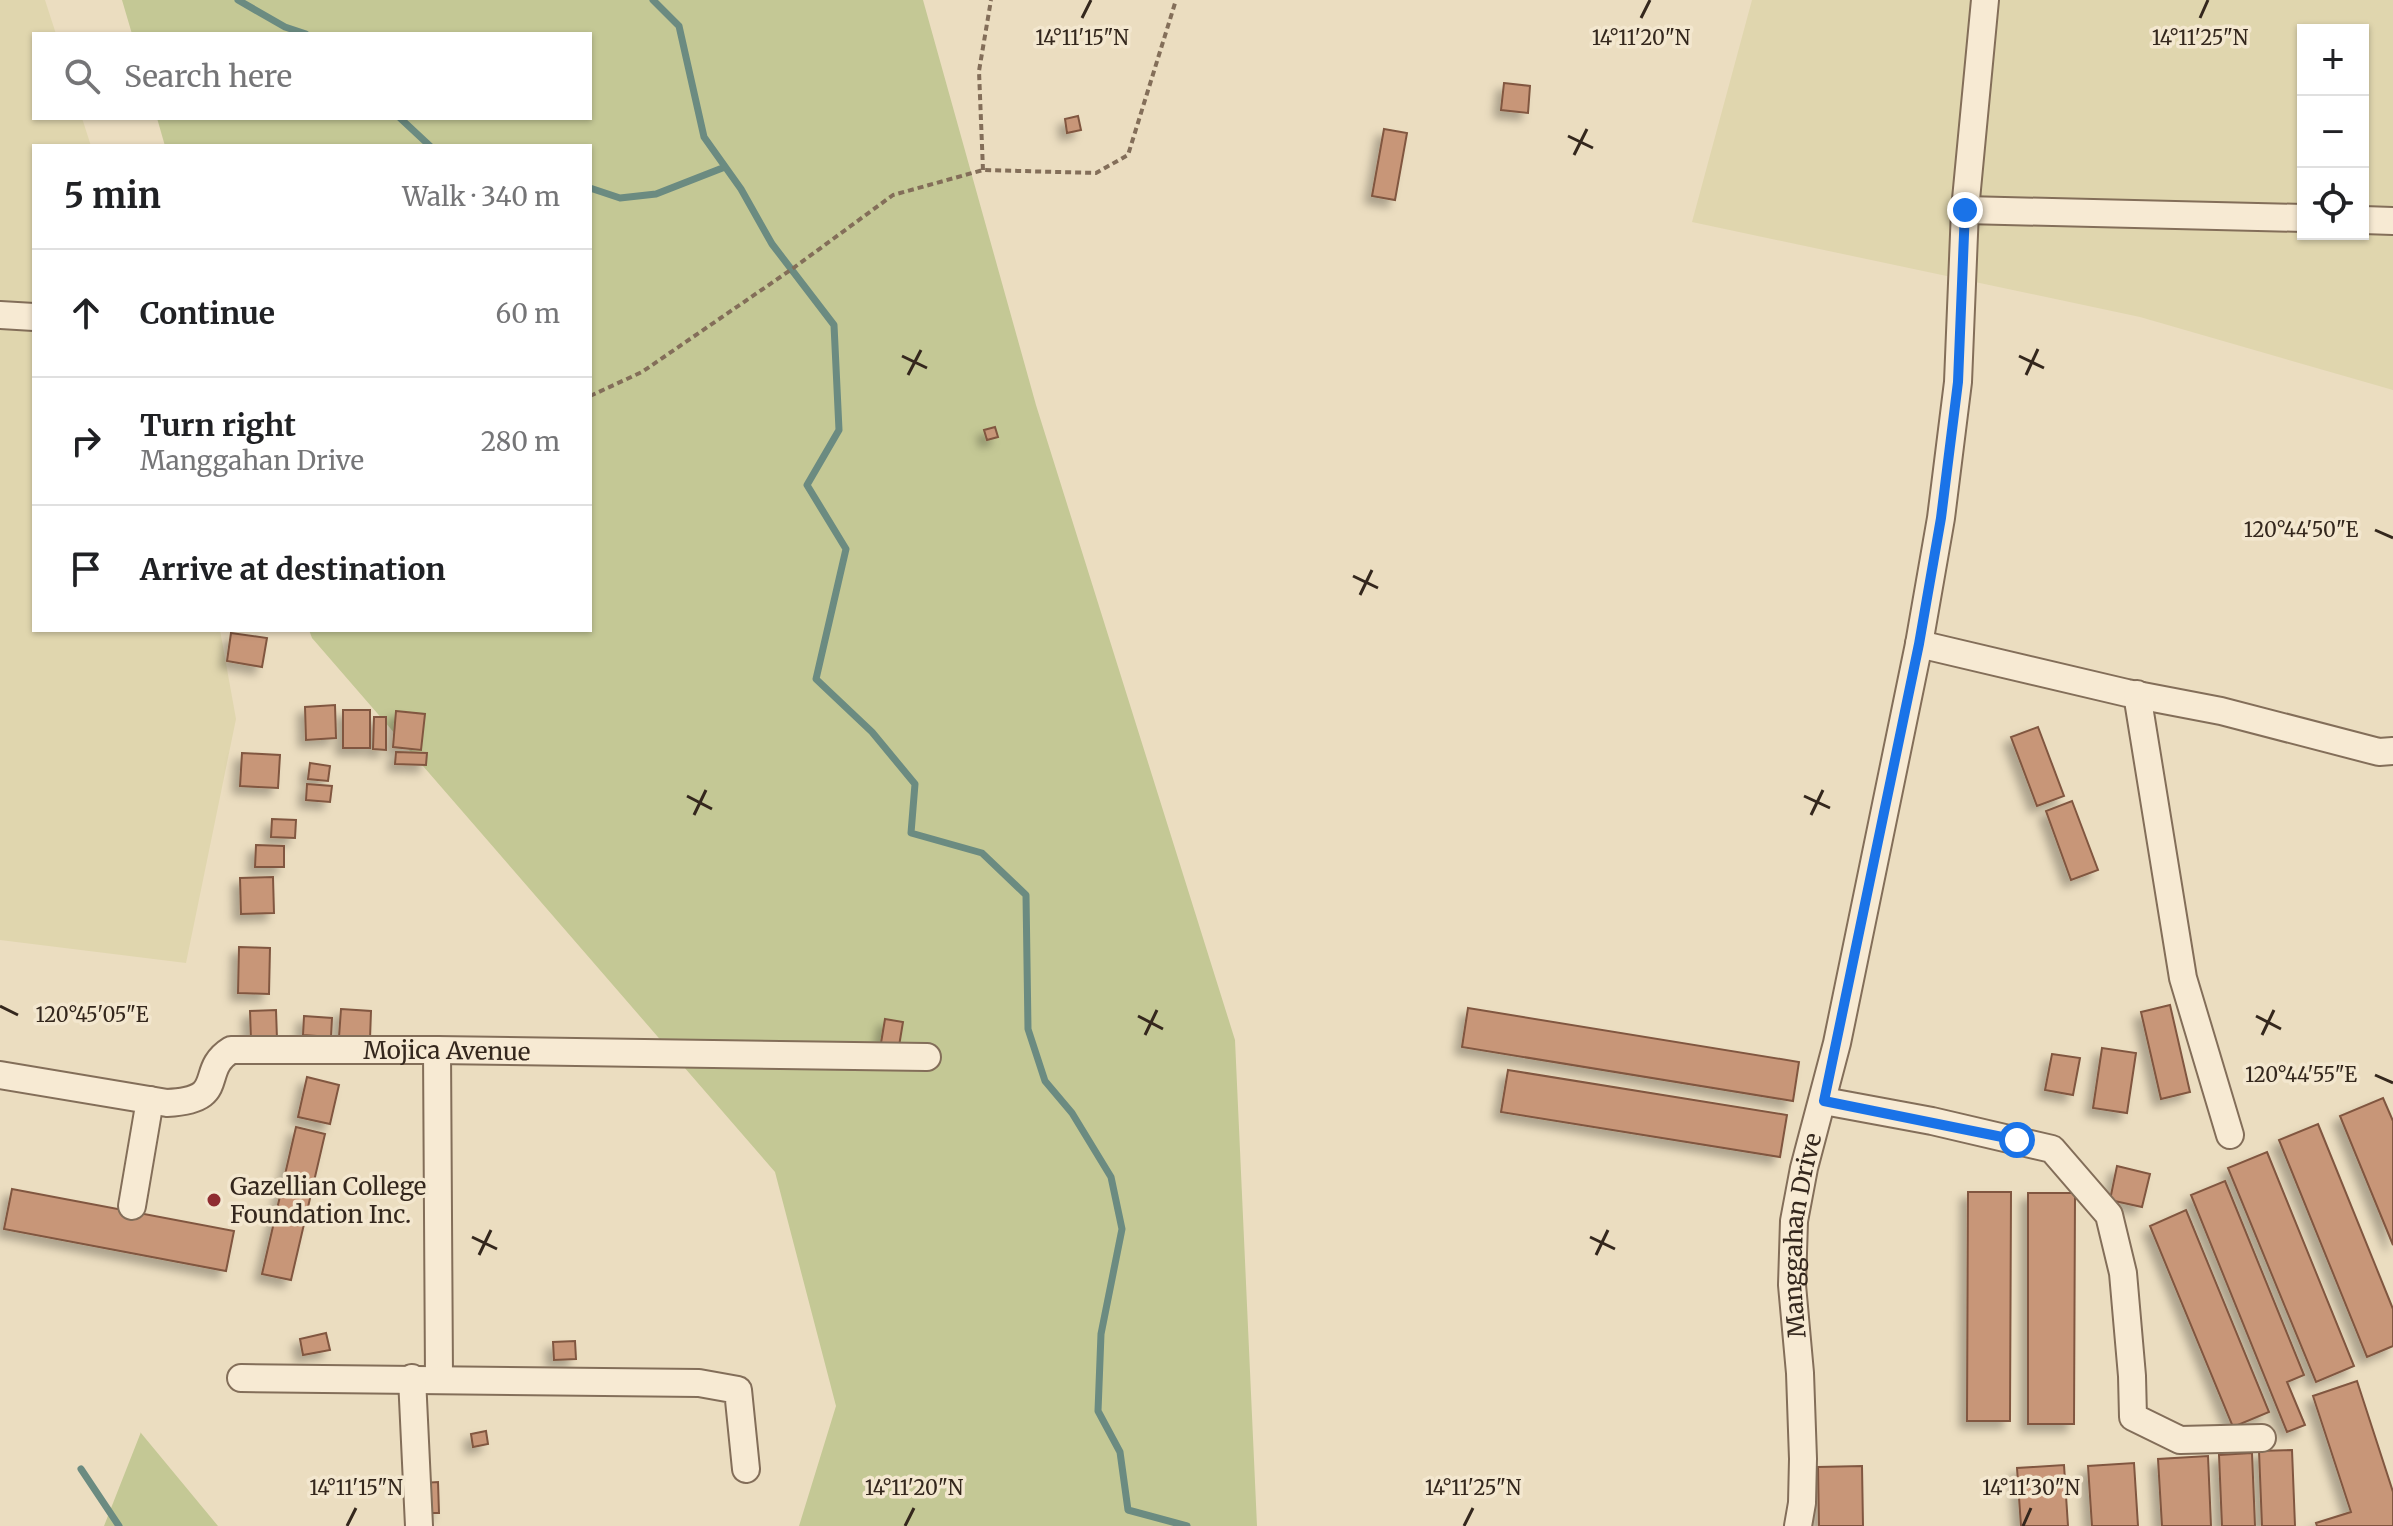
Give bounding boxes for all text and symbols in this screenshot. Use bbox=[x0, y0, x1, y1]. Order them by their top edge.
map controls bbox=[2297, 24, 2369, 240]
button: + bbox=[2297, 24, 2369, 96]
text: 14°11'15"N bbox=[1035, 25, 1129, 50]
text: 14°11'20"N bbox=[1592, 25, 1691, 50]
text: 14°11'25"N bbox=[2152, 25, 2249, 50]
search box bbox=[32, 32, 592, 120]
icon: search bbox=[60, 54, 104, 98]
text: Search here bbox=[124, 57, 292, 95]
button: − bbox=[2297, 96, 2369, 168]
button: locate bbox=[2297, 168, 2369, 240]
text: 5 min bbox=[64, 175, 161, 217]
text: Walk · 340 m bbox=[402, 180, 560, 213]
route end bbox=[1947, 192, 1983, 228]
icon: ahead bbox=[64, 291, 108, 335]
text: Continue bbox=[140, 294, 275, 332]
text: 60 m bbox=[496, 297, 560, 330]
text: Turn right bbox=[140, 406, 296, 444]
icon: right bbox=[64, 419, 108, 463]
text: 280 m bbox=[481, 425, 560, 458]
text: Manggahan Drive bbox=[140, 444, 364, 477]
text: 120°44'50"E bbox=[2244, 517, 2359, 542]
icon: arrive bbox=[64, 547, 108, 591]
text: Arrive at destination bbox=[140, 550, 446, 588]
text: 120°45'05"E bbox=[36, 1002, 149, 1027]
street label: Mojica Avenue bbox=[363, 1035, 531, 1067]
text: 120°44'55"E bbox=[2245, 1062, 2357, 1087]
route start bbox=[1999, 1122, 2035, 1158]
street label: Manggahan Drive bbox=[1776, 1129, 1828, 1339]
place label: Gazellian College Foundation Inc. bbox=[230, 1171, 426, 1230]
marker: Gazellian College Foundation Inc. bbox=[205, 1191, 223, 1209]
text: 14°11'15"N bbox=[309, 1475, 403, 1500]
text: 14°11'20"N bbox=[865, 1475, 964, 1500]
text: 14°11'25"N bbox=[1425, 1475, 1522, 1500]
text: 14°11'30"N bbox=[1982, 1475, 2081, 1500]

